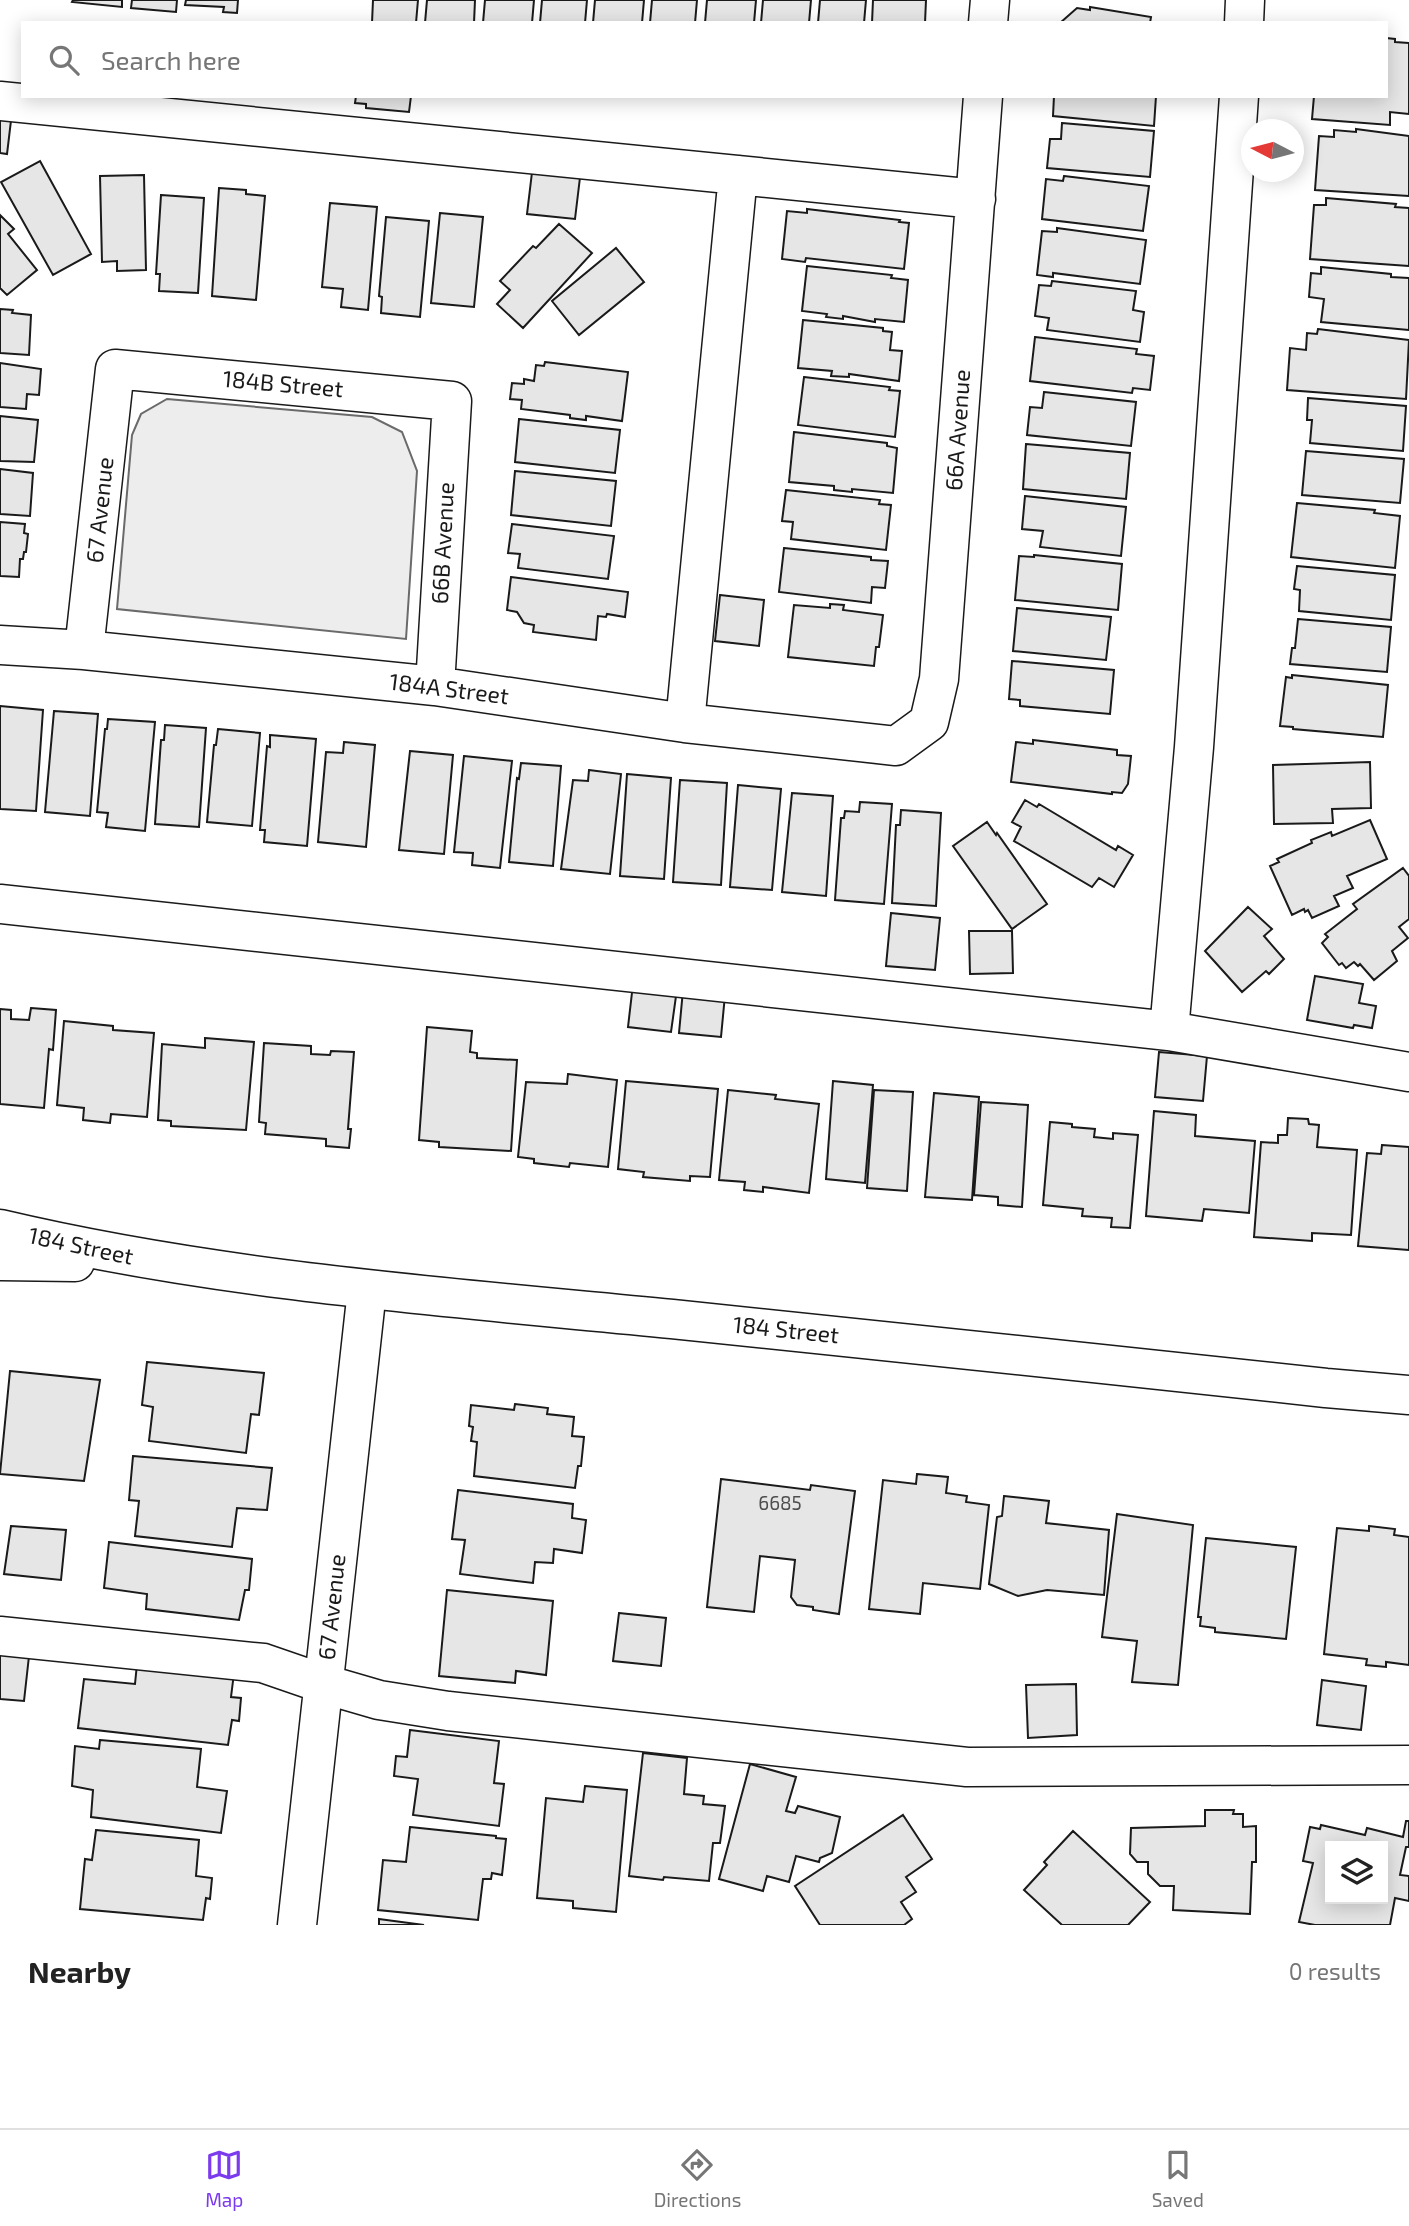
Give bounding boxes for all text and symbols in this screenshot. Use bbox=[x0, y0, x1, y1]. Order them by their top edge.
search box bbox=[21, 21, 1388, 98]
icon: search bbox=[45, 41, 83, 79]
text: Search here bbox=[101, 44, 241, 75]
north arrow bbox=[1241, 119, 1304, 182]
street label: 184B Street bbox=[222, 364, 345, 402]
street label: 66A Avenue bbox=[939, 368, 975, 492]
street label: 67 Avenue bbox=[80, 455, 118, 564]
street label: 66B Avenue bbox=[425, 481, 459, 605]
street label: 184A Street bbox=[388, 667, 511, 709]
street label: 184 Street bbox=[26, 1220, 136, 1270]
street label: 184 Street bbox=[732, 1310, 841, 1349]
house number: 6685 bbox=[758, 1491, 802, 1514]
street label: 67 Avenue bbox=[312, 1552, 350, 1661]
map controls bbox=[1325, 1841, 1388, 1904]
button: layers bbox=[1325, 1841, 1388, 1904]
text: Nearby bbox=[28, 1953, 131, 1989]
text: 0 results bbox=[1289, 1957, 1381, 1985]
tab: Map bbox=[205, 2146, 243, 2211]
tab: Directions bbox=[654, 2146, 741, 2211]
tab: Saved bbox=[1152, 2146, 1204, 2211]

